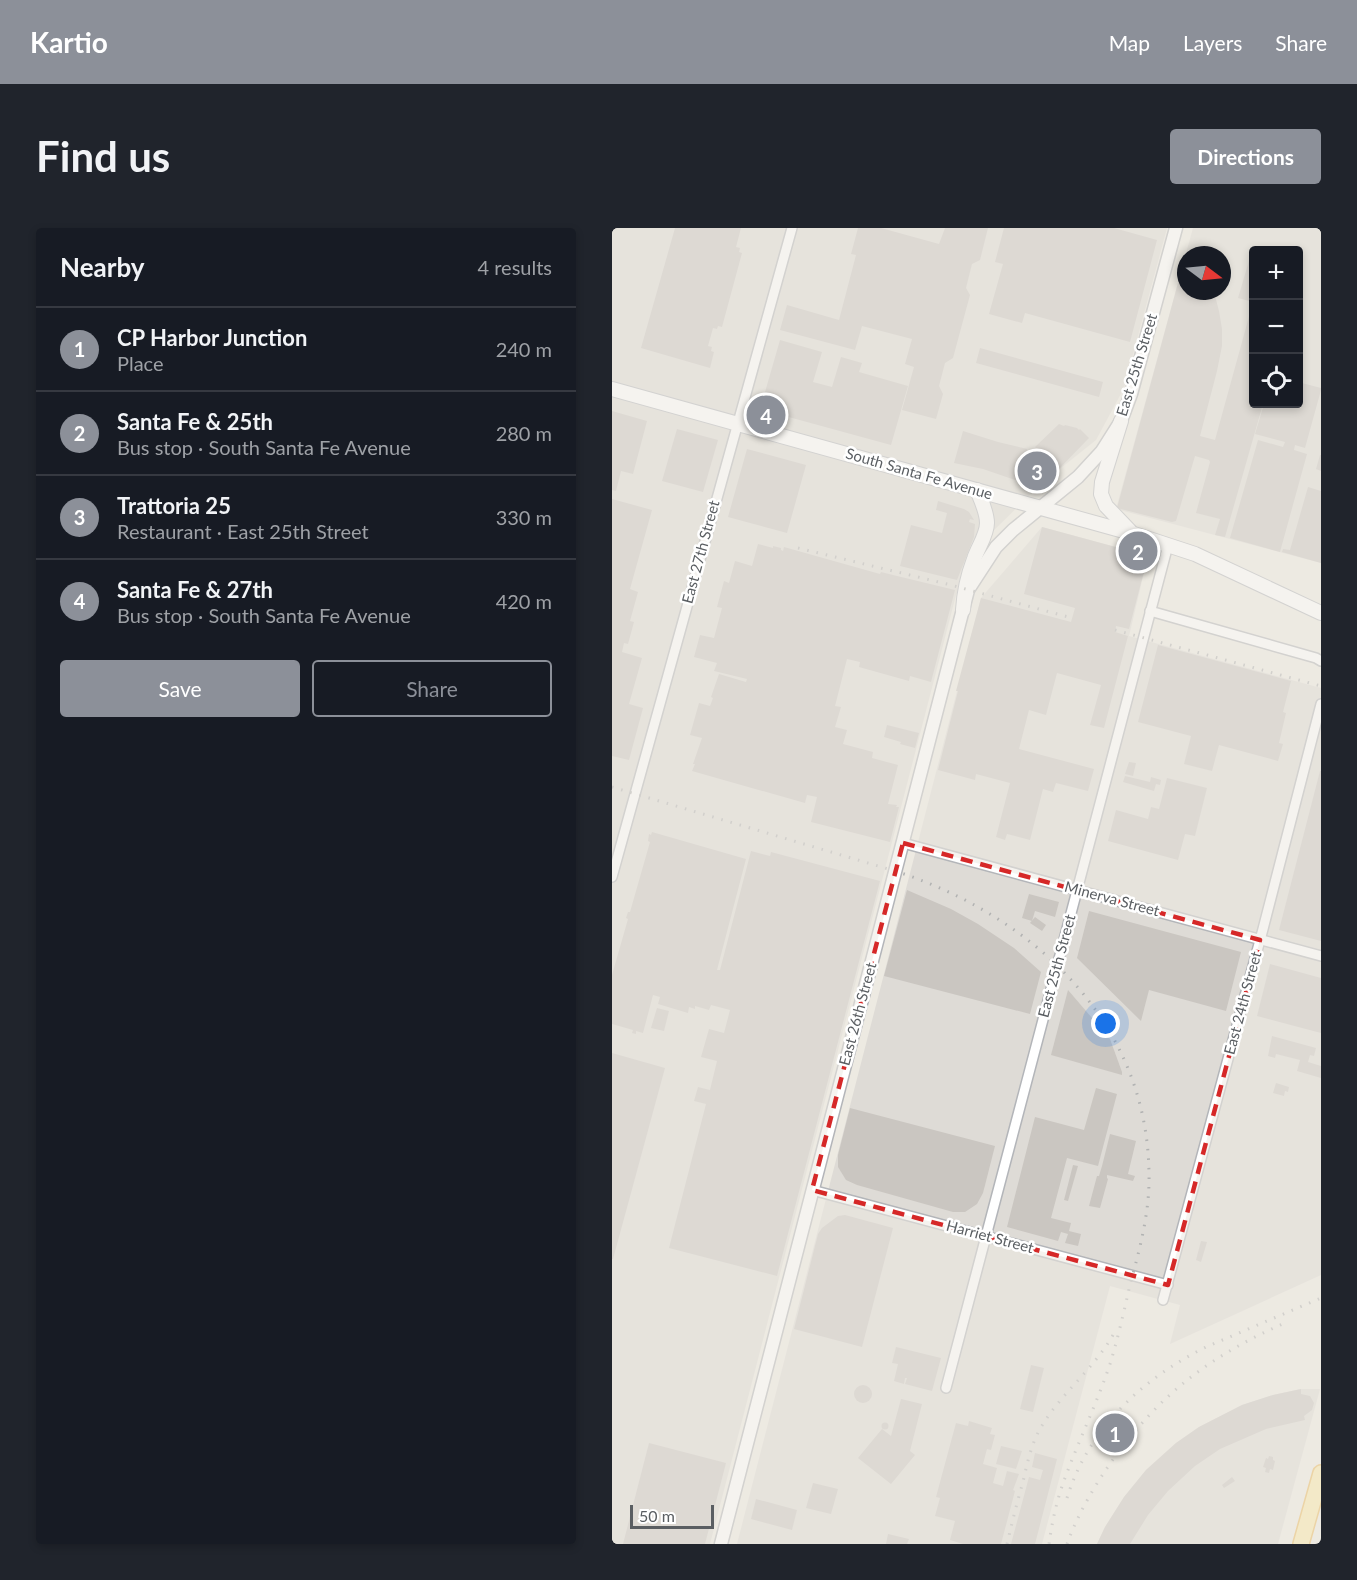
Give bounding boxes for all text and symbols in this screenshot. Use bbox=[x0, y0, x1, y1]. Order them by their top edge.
text: Kartio bbox=[30, 25, 108, 59]
text: Map bbox=[1109, 30, 1150, 55]
text: Layers bbox=[1183, 30, 1242, 55]
text: Share bbox=[1275, 30, 1327, 55]
button: Directions bbox=[1170, 129, 1321, 184]
text: Find us bbox=[36, 131, 170, 181]
north arrow bbox=[1177, 246, 1231, 300]
map controls bbox=[1249, 246, 1303, 408]
button: + bbox=[1249, 246, 1303, 300]
text: Nearby bbox=[60, 251, 145, 283]
text: 4 results bbox=[477, 255, 552, 279]
button: − bbox=[1249, 300, 1303, 354]
street label: East 25th Street bbox=[1112, 311, 1160, 418]
text: CP Harbor Junction bbox=[117, 324, 307, 351]
text: 1 bbox=[74, 337, 85, 361]
text: 240 m bbox=[496, 337, 552, 361]
text: Place bbox=[117, 351, 164, 375]
button: locate bbox=[1249, 354, 1303, 408]
pin: 4 bbox=[746, 392, 786, 438]
text: Santa Fe & 25th bbox=[117, 408, 273, 435]
text: 2 bbox=[74, 421, 85, 445]
text: 280 m bbox=[496, 421, 552, 445]
text: Bus stop · South Santa Fe Avenue bbox=[117, 435, 411, 459]
street label: South Santa Fe Avenue bbox=[844, 443, 995, 503]
pin: 3 bbox=[1018, 448, 1056, 494]
text: Trattoria 25 bbox=[117, 492, 231, 519]
street label: East 27th Street bbox=[678, 498, 723, 605]
text: 3 bbox=[74, 505, 85, 529]
text: 330 m bbox=[496, 505, 552, 529]
text: Restaurant · East 25th Street bbox=[117, 519, 369, 543]
pin: 2 bbox=[1118, 528, 1158, 574]
text: Santa Fe & 27th bbox=[117, 576, 273, 603]
text: 4 bbox=[74, 589, 85, 613]
text: 420 m bbox=[496, 589, 552, 613]
text: Bus stop · South Santa Fe Avenue bbox=[117, 603, 411, 627]
button: Save bbox=[60, 660, 300, 717]
button: Share bbox=[312, 660, 552, 717]
street label: Minerva Street bbox=[1063, 877, 1162, 920]
street label: East 25th Street bbox=[1034, 912, 1079, 1019]
street label: East 24th Street bbox=[1220, 949, 1265, 1056]
street label: East 26th Street bbox=[835, 960, 880, 1067]
your location bbox=[1091, 1009, 1120, 1038]
street label: Harriet Street bbox=[945, 1216, 1037, 1257]
pin: 1 bbox=[1096, 1410, 1134, 1456]
scale bar bbox=[630, 1502, 714, 1530]
text: 50 m bbox=[639, 1506, 675, 1525]

